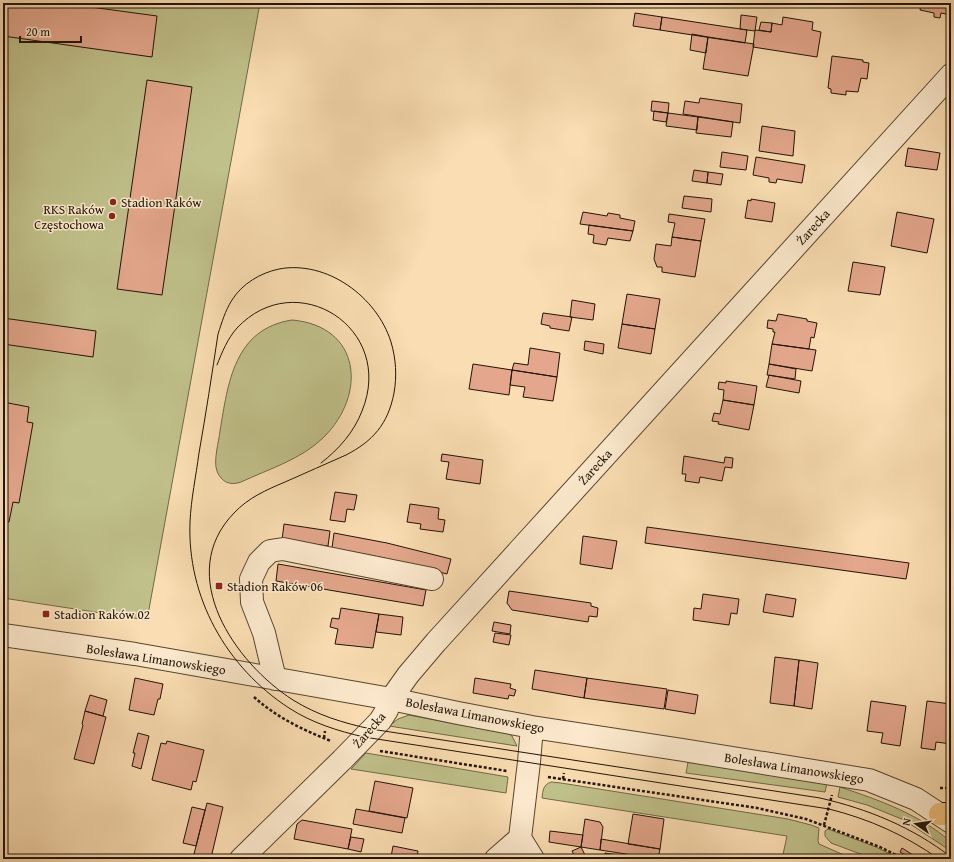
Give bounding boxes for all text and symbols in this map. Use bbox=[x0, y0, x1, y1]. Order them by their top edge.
scale bar bbox=[20, 18, 81, 44]
text: 20 m bbox=[26, 23, 50, 40]
place label: Stadion Raków bbox=[121, 193, 202, 212]
marker: Stadion Raków bbox=[108, 197, 118, 207]
place label: RKS Raków Częstochowa bbox=[34, 200, 105, 234]
street label: Żarecka bbox=[792, 204, 835, 249]
marker: RKS Raków Częstochowa bbox=[107, 211, 117, 221]
street label: Żarecka bbox=[574, 444, 617, 489]
place label: Stadion Raków 06 bbox=[227, 577, 323, 596]
marker: Stadion Raków 06 bbox=[214, 581, 224, 591]
place label: Stadion Raków 02 bbox=[54, 605, 150, 624]
marker: Stadion Raków 02 bbox=[41, 609, 51, 619]
street label: Bolesława Limanowskiego bbox=[85, 639, 227, 679]
street label: Bolesława Limanowskiego bbox=[404, 692, 546, 738]
street label: Żarecka bbox=[348, 707, 391, 752]
street label: Bolesława Limanowskiego bbox=[723, 748, 865, 788]
north arrow bbox=[896, 804, 936, 844]
text: N bbox=[898, 816, 915, 827]

